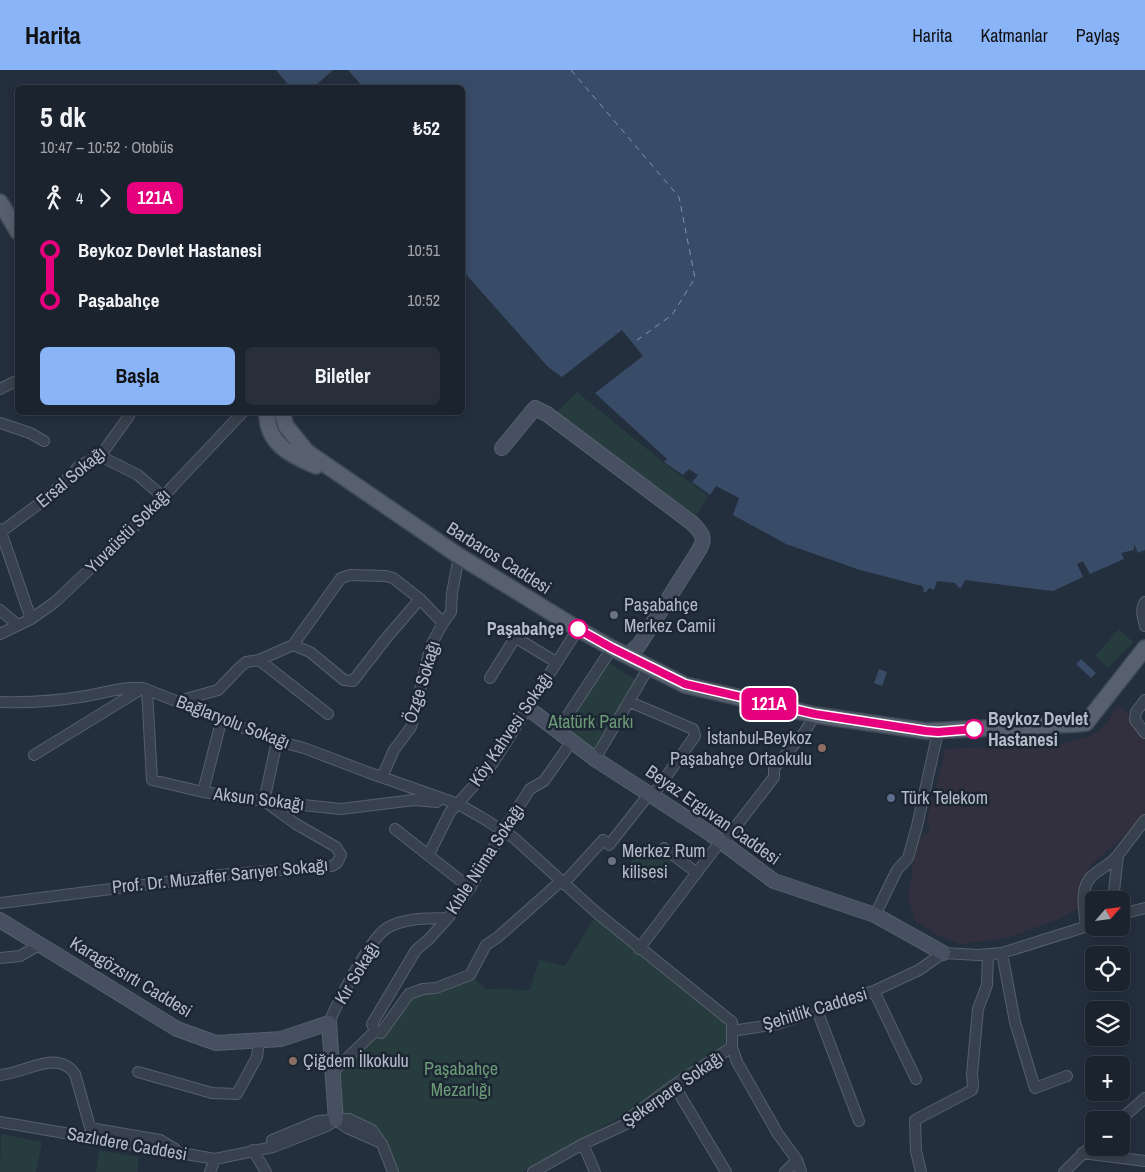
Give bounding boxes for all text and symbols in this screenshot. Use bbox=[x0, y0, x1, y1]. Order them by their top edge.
text: Harita bbox=[25, 19, 81, 51]
text: Harita bbox=[912, 23, 952, 48]
text: Katmanlar bbox=[980, 23, 1048, 48]
text: Paylaş bbox=[1076, 23, 1120, 48]
text: 5 dk bbox=[40, 98, 86, 136]
text: ₺52 bbox=[413, 115, 440, 141]
text: 10:47 – 10:52 · Otobüs bbox=[40, 136, 174, 158]
icon: walk bbox=[40, 184, 68, 212]
icon: forward bbox=[91, 184, 119, 212]
text: 121A bbox=[137, 185, 173, 210]
text: 4 bbox=[76, 187, 83, 209]
text: Beykoz Devlet Hastanesi bbox=[78, 237, 262, 263]
text: 10:51 bbox=[407, 239, 440, 261]
text: Paşabahçe bbox=[78, 287, 159, 313]
text: 10:52 bbox=[407, 289, 440, 311]
button: Başla bbox=[40, 347, 235, 405]
button: Biletler bbox=[245, 347, 440, 405]
street label: Ersal Sokağı bbox=[31, 440, 111, 513]
street label: Yuvaüstü Sokağı bbox=[80, 483, 176, 579]
street label: Barbaros Caddesi bbox=[442, 515, 556, 600]
place label: Paşabahçe Merkez Camii bbox=[624, 592, 716, 638]
marker: Paşabahçe Merkez Camii bbox=[608, 609, 620, 621]
place label: Paşabahçe bbox=[487, 616, 564, 641]
marker: Paşabahçe bbox=[568, 619, 588, 639]
street label: Özge Sokağı bbox=[397, 637, 446, 726]
street label: Köy Kahvesi Sokağı bbox=[463, 667, 558, 791]
street label: Bağlaryolu Sokağı bbox=[173, 688, 294, 755]
line badge: 121A bbox=[734, 688, 804, 720]
text: 121A bbox=[751, 691, 787, 716]
place label: Beykoz Devlet Hastanesi bbox=[988, 706, 1088, 752]
park label: Atatürk Parkı bbox=[547, 709, 634, 734]
marker: Beykoz Devlet Hastanesi bbox=[964, 719, 984, 739]
place label: İstanbul-Beykoz Paşabahçe Ortaokulu bbox=[670, 725, 812, 771]
marker: İstanbul-Beykoz Paşabahçe Ortaokulu bbox=[816, 742, 828, 754]
street label: Beyaz Erguvan Caddesi bbox=[641, 759, 786, 870]
street label: Aksun Sokağı bbox=[211, 780, 306, 816]
place label: Türk Telekom bbox=[901, 785, 988, 810]
marker: Türk Telekom bbox=[885, 792, 897, 804]
street label: Kıble Nüma Sokağı bbox=[439, 799, 530, 919]
place label: Merkez Rum kilisesi bbox=[622, 838, 706, 884]
street label: Prof. Dr. Muzaffer Sarıyer Sokağı bbox=[111, 852, 329, 899]
marker: Merkez Rum kilisesi bbox=[606, 855, 618, 867]
north arrow bbox=[1085, 891, 1130, 936]
map controls bbox=[1085, 891, 1130, 1156]
street label: Karagözsırtı Caddesi bbox=[65, 930, 197, 1023]
street label: Kır Sokağı bbox=[328, 937, 385, 1009]
button: locate bbox=[1085, 946, 1130, 991]
street label: Şehitlik Caddesi bbox=[759, 981, 870, 1036]
button: layers bbox=[1085, 1001, 1130, 1046]
street label: Şekerpare Sokağı bbox=[617, 1044, 728, 1133]
place label: Çiğdem İlkokulu bbox=[303, 1048, 409, 1073]
marker: Çiğdem İlkokulu bbox=[287, 1055, 299, 1067]
park label: Paşabahçe Mezarlığı bbox=[424, 1056, 498, 1102]
button: + bbox=[1085, 1056, 1130, 1101]
button: − bbox=[1085, 1111, 1130, 1156]
street label: Sazlıdere Caddesi bbox=[65, 1121, 189, 1166]

